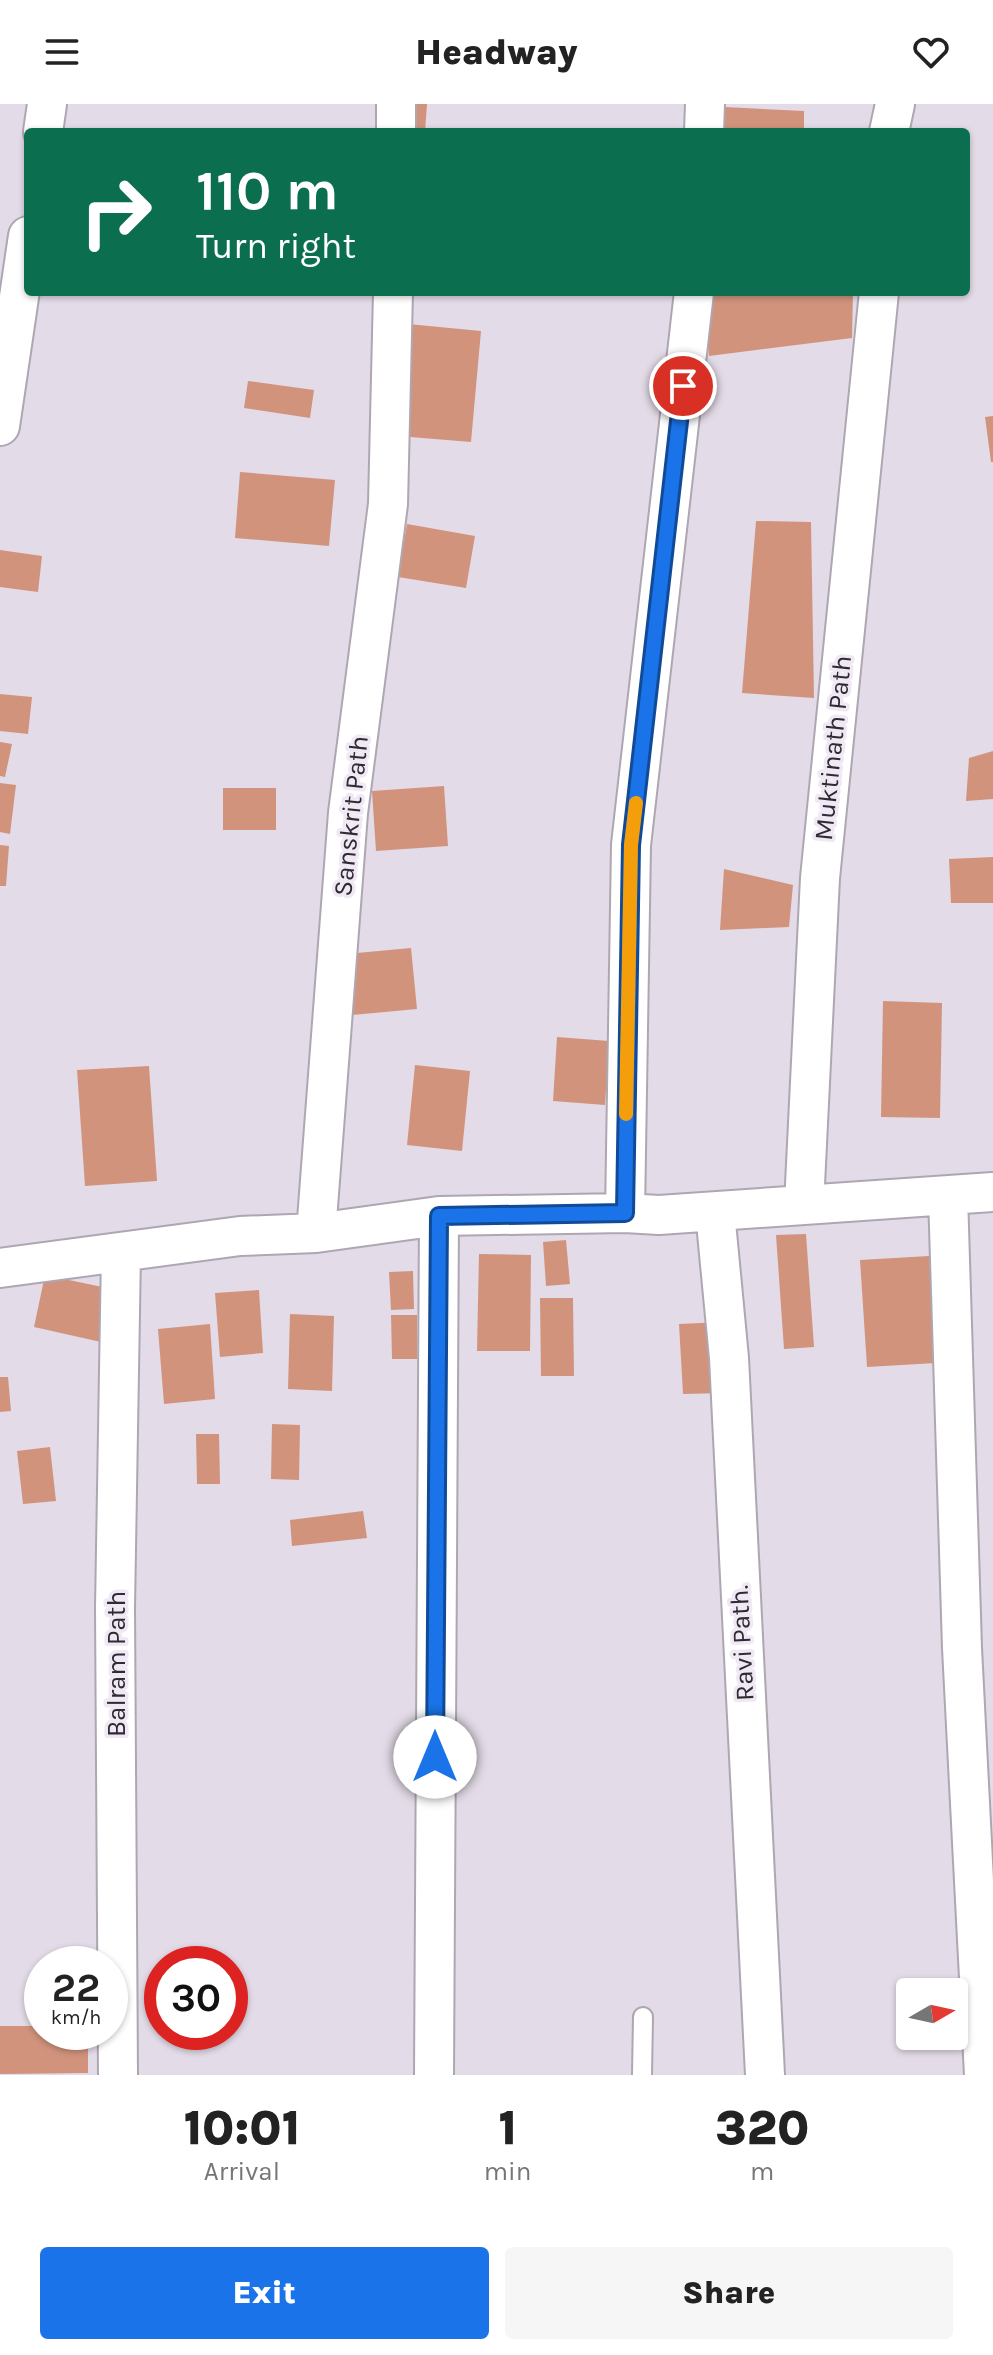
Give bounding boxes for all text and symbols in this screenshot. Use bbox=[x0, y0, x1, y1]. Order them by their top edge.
icon: menu bbox=[40, 30, 84, 74]
icon: heart bbox=[909, 30, 953, 74]
text: Headway bbox=[415, 31, 578, 73]
text: 110 m bbox=[196, 158, 339, 223]
icon: right bbox=[64, 160, 168, 264]
text: Turn right bbox=[196, 225, 356, 267]
pin bbox=[649, 352, 717, 420]
icon: arrive bbox=[661, 364, 705, 408]
street label: Muktinath Path bbox=[808, 654, 858, 842]
street label: Sanskrit Path bbox=[327, 734, 375, 898]
street label: Ravi Path. bbox=[723, 1584, 761, 1702]
street label: Balram Path bbox=[101, 1591, 132, 1737]
position arrow bbox=[393, 1715, 477, 1799]
speed limit sign: 30 bbox=[144, 1946, 248, 2050]
text: 22 bbox=[52, 1964, 100, 2011]
north arrow bbox=[896, 1978, 968, 2050]
map controls bbox=[896, 1978, 968, 2050]
text: km/h bbox=[51, 2006, 101, 2029]
text: 10:01 bbox=[184, 2100, 300, 2156]
text: 1 bbox=[498, 2100, 517, 2156]
text: 320 bbox=[715, 2100, 809, 2156]
text: Arrival bbox=[204, 2156, 280, 2187]
text: min bbox=[484, 2156, 532, 2187]
text: m bbox=[750, 2156, 774, 2187]
button: Exit bbox=[40, 2247, 489, 2339]
button: Share bbox=[505, 2247, 953, 2339]

